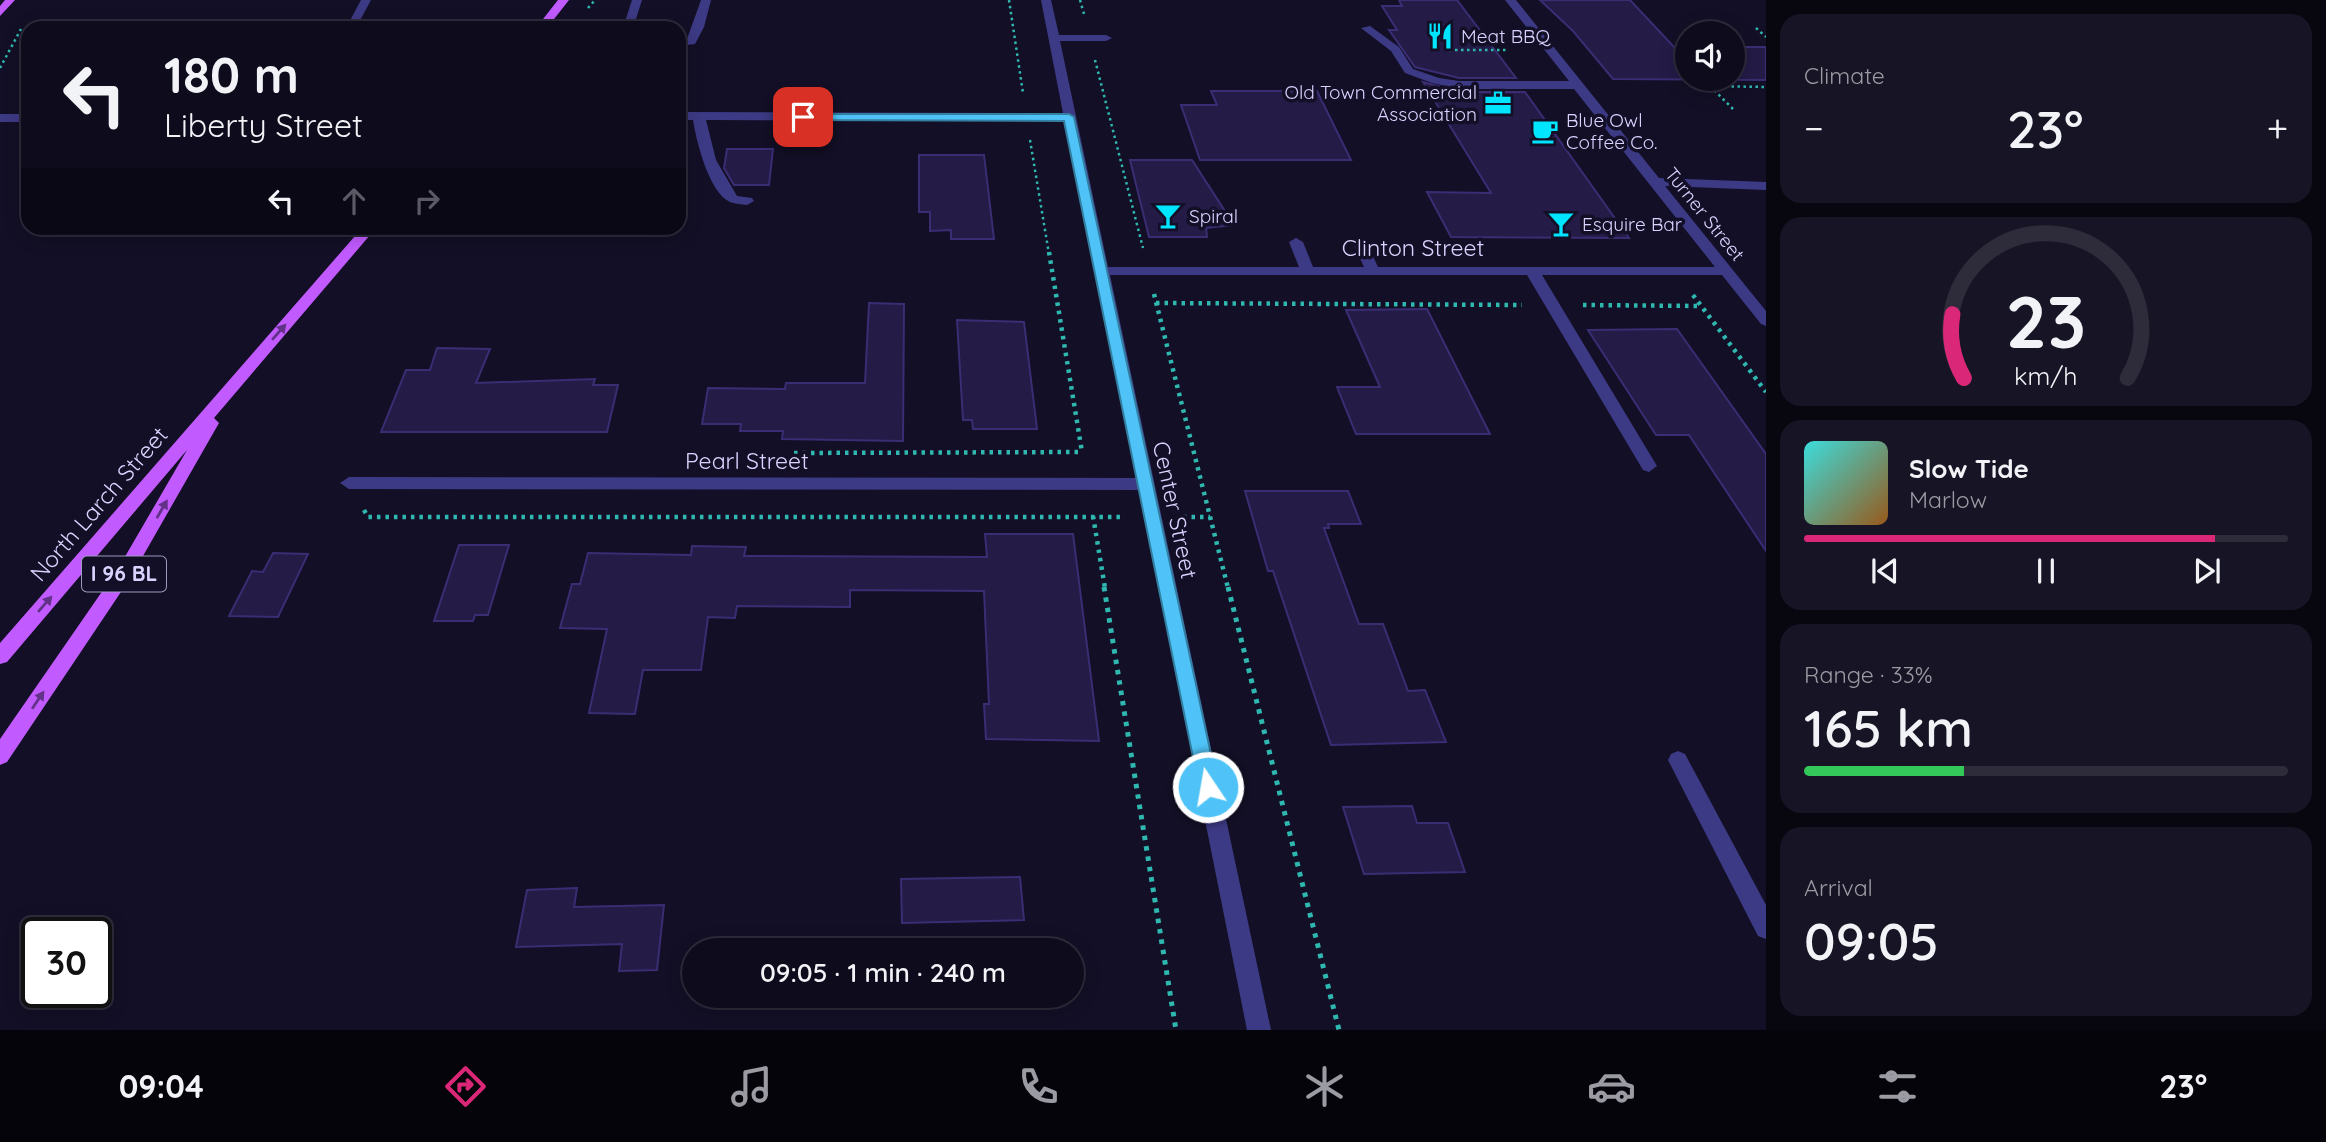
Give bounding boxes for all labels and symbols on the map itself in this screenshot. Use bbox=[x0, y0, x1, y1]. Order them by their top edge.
restaurant icon: Meat BBQ bbox=[1425, 21, 1455, 51]
place label: Meat BBQ bbox=[1461, 24, 1551, 48]
place label: Old Town Commercial Association bbox=[1284, 80, 1477, 126]
pin bbox=[773, 87, 833, 147]
office icon: Old Town Commercial Association bbox=[1483, 88, 1513, 118]
place label: Blue Owl Coffee Co. bbox=[1566, 108, 1658, 154]
cafe icon: Blue Owl Coffee Co. bbox=[1530, 116, 1560, 146]
street label: Turner Street bbox=[1660, 162, 1750, 266]
bar icon: Spiral bbox=[1153, 201, 1183, 231]
place label: Spiral bbox=[1189, 204, 1238, 228]
bar icon: Esquire Bar bbox=[1546, 209, 1576, 239]
place label: Esquire Bar bbox=[1582, 212, 1683, 236]
street label: Clinton Street bbox=[1342, 233, 1484, 262]
one-way arrow bbox=[271, 323, 287, 341]
street label: North Larch Street bbox=[24, 420, 174, 587]
street label: Center Street bbox=[1147, 438, 1204, 582]
street label: Pearl Street bbox=[685, 446, 809, 475]
one-way arrow bbox=[156, 499, 168, 519]
road number: I 96 BL bbox=[82, 556, 166, 592]
one-way arrow bbox=[37, 595, 53, 613]
one-way arrow bbox=[31, 691, 45, 709]
position arrow bbox=[1171, 750, 1245, 824]
speed limit sign: 30 bbox=[21, 917, 112, 1008]

